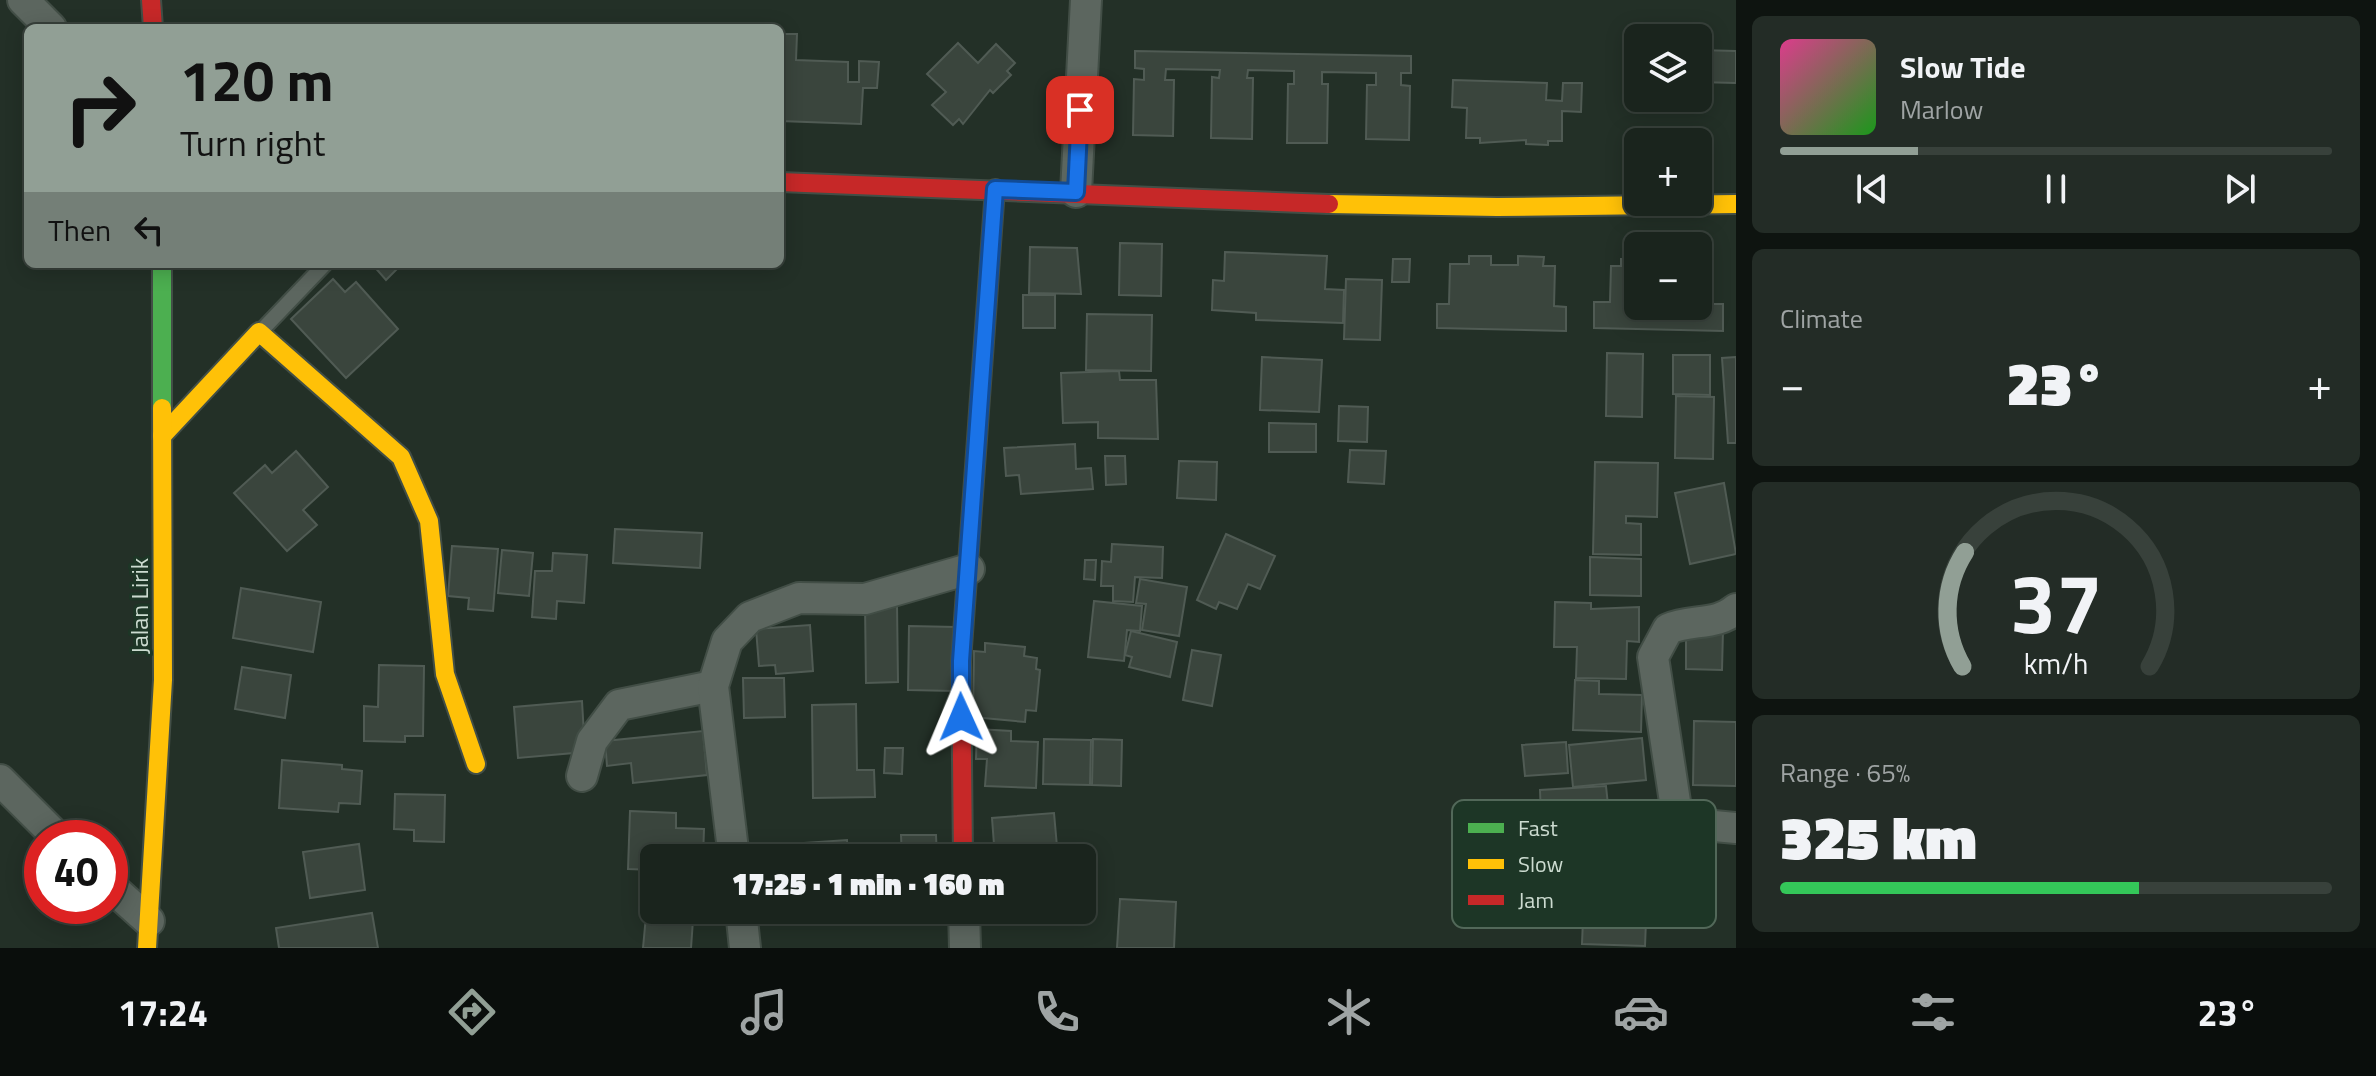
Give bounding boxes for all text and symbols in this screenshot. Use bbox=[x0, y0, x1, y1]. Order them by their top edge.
map controls bbox=[1624, 24, 1712, 320]
button: layers bbox=[1624, 24, 1712, 112]
text: 120 m bbox=[180, 38, 333, 123]
text: Slow Tide bbox=[1900, 44, 2025, 90]
icon: right bbox=[48, 56, 152, 160]
pin bbox=[1046, 76, 1114, 144]
icon: arrive bbox=[1058, 88, 1102, 132]
text: Marlow bbox=[1900, 90, 1983, 129]
text: Turn right bbox=[180, 115, 325, 170]
button: + bbox=[1624, 128, 1712, 216]
icon: previous bbox=[1850, 167, 1894, 211]
icon: pause bbox=[2034, 167, 2078, 211]
icon: next bbox=[2218, 167, 2262, 211]
text: Then bbox=[48, 207, 111, 253]
icon: left bbox=[127, 208, 171, 252]
button: − bbox=[1624, 232, 1712, 320]
text: Climate bbox=[1780, 299, 1863, 338]
text: 23° bbox=[2007, 337, 2106, 428]
text: − bbox=[1780, 350, 1805, 417]
text: + bbox=[2307, 350, 2332, 417]
text: 37 bbox=[2009, 538, 2103, 664]
street label: Jalan Lirik bbox=[121, 557, 157, 654]
text: km/h bbox=[2024, 642, 2088, 685]
position arrow bbox=[919, 675, 1003, 759]
text: Range · 65% bbox=[1780, 753, 1910, 792]
text: 325 km bbox=[1780, 791, 1977, 882]
legend bbox=[1452, 800, 1716, 928]
text: Fast bbox=[1518, 811, 1558, 845]
speed limit sign: 40 bbox=[24, 820, 128, 924]
text: Slow bbox=[1518, 847, 1564, 881]
text: 17:25 · 1 min · 160 m bbox=[732, 861, 1004, 907]
text: Jam bbox=[1518, 883, 1554, 917]
icon: directions bbox=[444, 984, 500, 1040]
icon: music bbox=[736, 984, 792, 1040]
icon: phone bbox=[1029, 984, 1085, 1040]
icon: climate bbox=[1321, 984, 1377, 1040]
icon: car bbox=[1613, 984, 1669, 1040]
icon: filters bbox=[1905, 984, 1961, 1040]
text: 17:24 bbox=[118, 985, 208, 1040]
text: 23° bbox=[2197, 985, 2258, 1040]

